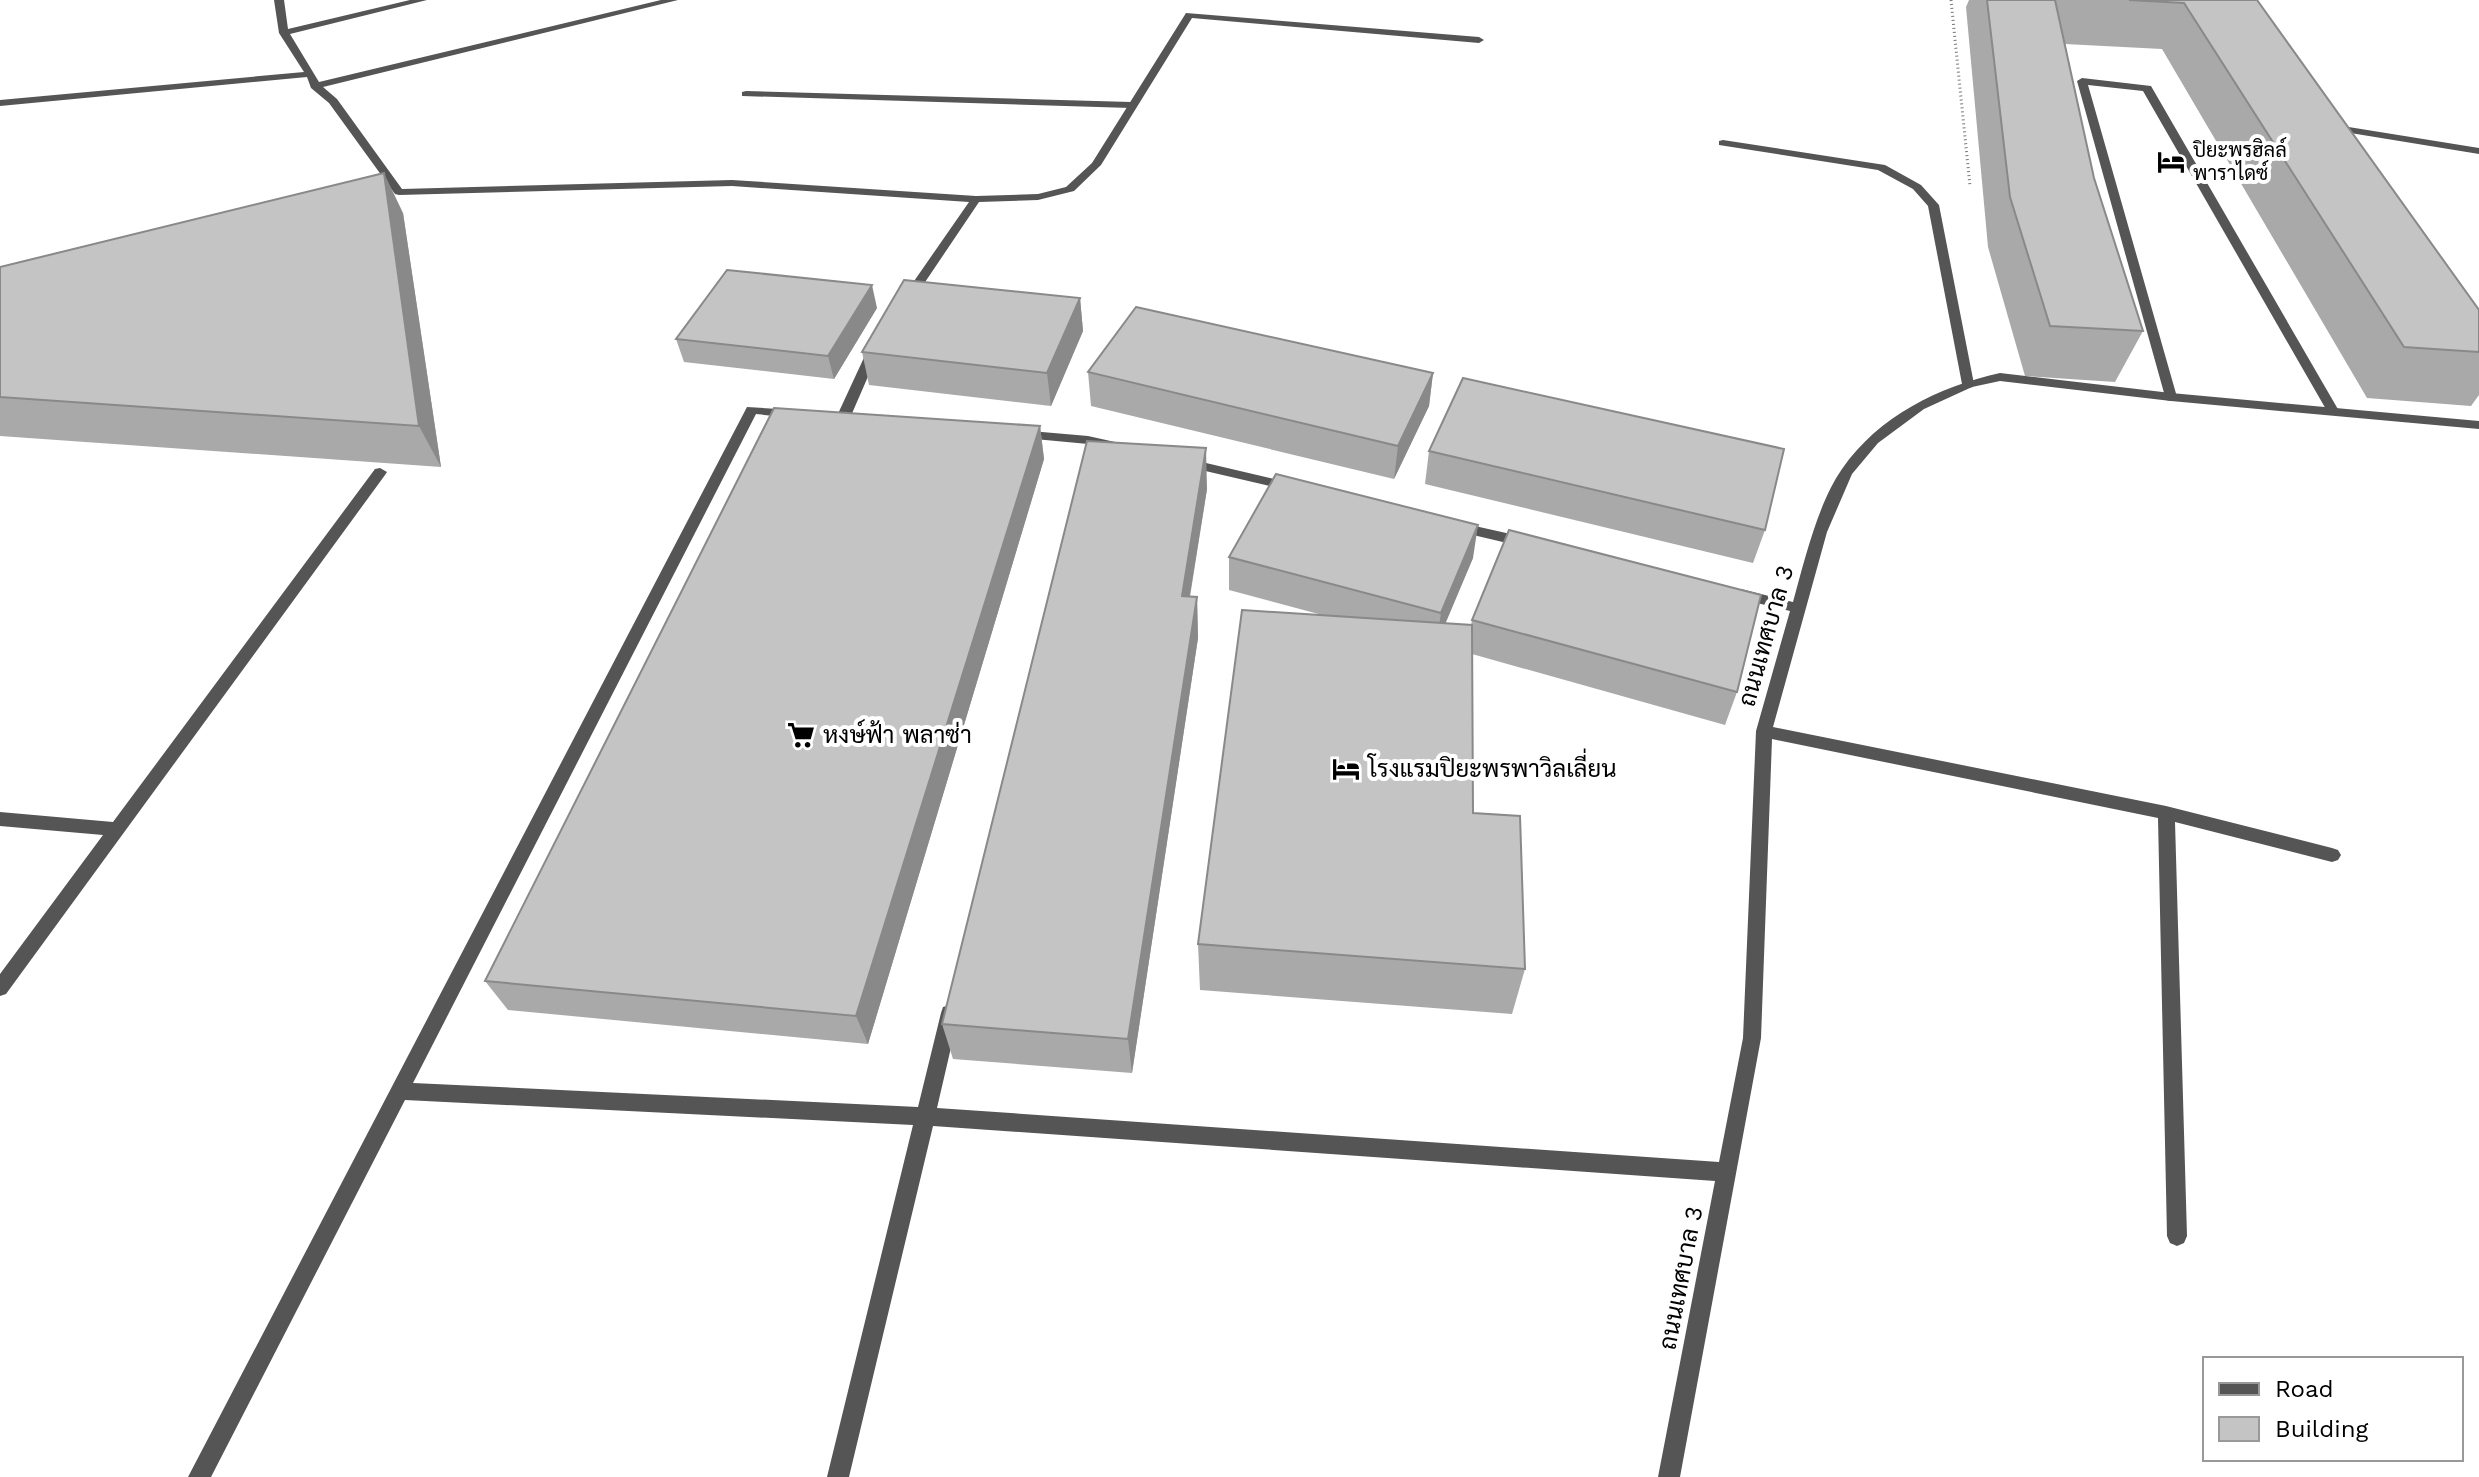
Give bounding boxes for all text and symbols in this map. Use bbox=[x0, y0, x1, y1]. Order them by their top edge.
place label: ปิยะพรฮิลล์ พาราไดซ์ bbox=[2192, 136, 2287, 185]
hotel icon: ปิยะพรฮิลล์ พาราไดซ์ bbox=[2156, 147, 2186, 177]
street label: ถนนเทศบาล 3 bbox=[1733, 562, 1799, 710]
place label: หงษ์ฟ้า พลาซ่า bbox=[823, 719, 972, 749]
supermarket icon: หงษ์ฟ้า พลาซ่า bbox=[786, 720, 816, 750]
place label: โรงแรมปิยะพรพาวิลเลี่ยน bbox=[1366, 748, 1617, 783]
hotel icon: โรงแรมปิยะพรพาวิลเลี่ยน bbox=[1331, 754, 1361, 784]
street label: ถนนเทศบาล 3 bbox=[1653, 1204, 1709, 1352]
legend bbox=[2203, 1357, 2463, 1461]
text: Road bbox=[2275, 1375, 2334, 1403]
text: Building bbox=[2275, 1415, 2368, 1443]

